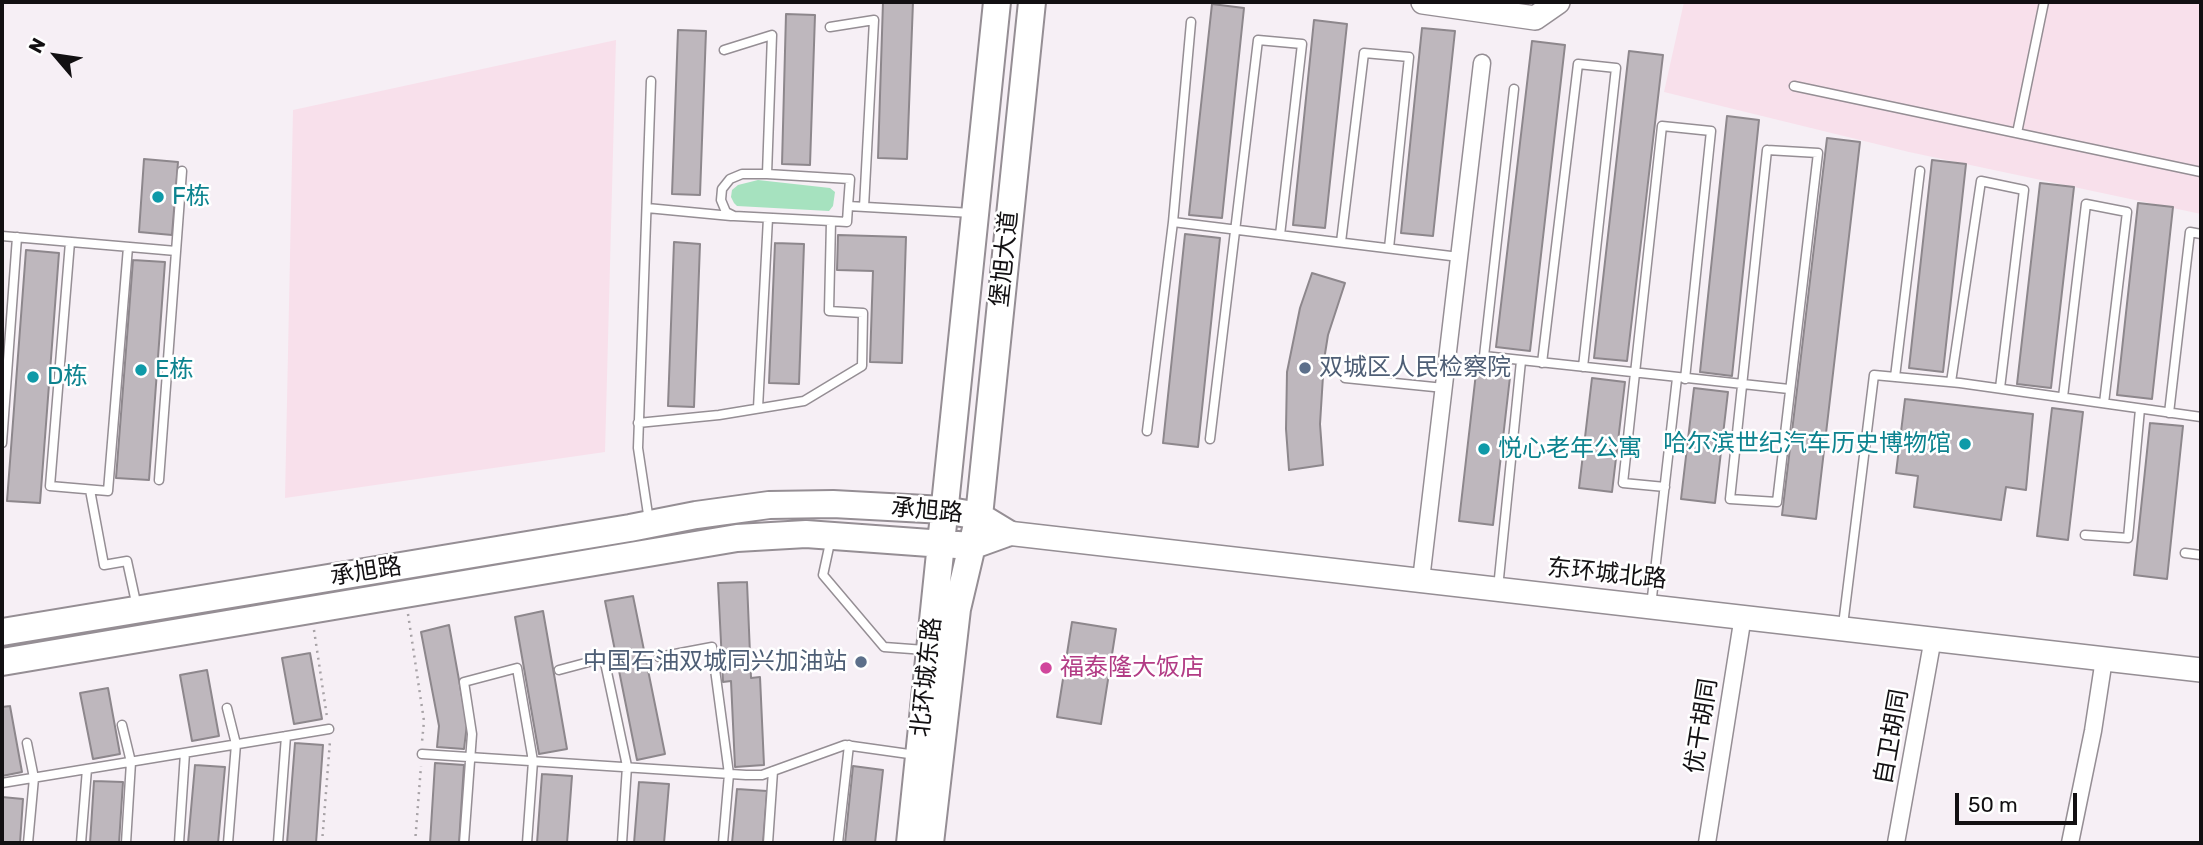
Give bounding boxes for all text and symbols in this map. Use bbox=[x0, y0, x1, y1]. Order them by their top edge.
north arrow bbox=[21, 21, 91, 91]
text: N bbox=[24, 34, 51, 57]
place label: F栋 bbox=[172, 183, 210, 211]
marker: F栋 bbox=[150, 189, 166, 205]
street label: 堡旭大道 bbox=[986, 210, 1024, 308]
place label: 双城区人民检察院 bbox=[1319, 354, 1511, 382]
place label: E栋 bbox=[155, 356, 194, 384]
marker: 双城区人民检察院 bbox=[1297, 360, 1313, 376]
marker: E栋 bbox=[133, 362, 149, 378]
place label: D栋 bbox=[47, 363, 88, 391]
marker: D栋 bbox=[25, 369, 41, 385]
place label: 哈尔滨世纪汽车历史博物馆 bbox=[1663, 430, 1951, 458]
place label: 悦心老年公寓 bbox=[1498, 435, 1642, 463]
marker: 哈尔滨世纪汽车历史博物馆 bbox=[1957, 436, 1973, 452]
marker: 悦心老年公寓 bbox=[1476, 441, 1492, 457]
street label: 承旭路 bbox=[890, 494, 964, 528]
street label: 承旭路 bbox=[328, 552, 404, 592]
street label: 东环城北路 bbox=[1546, 553, 1668, 595]
street label: 北环城东路 bbox=[906, 616, 948, 738]
place label: 中国石油双城同兴加油站 bbox=[583, 648, 847, 676]
marker: 中国石油双城同兴加油站 bbox=[853, 654, 869, 670]
place label: 福泰隆大饭店 bbox=[1060, 654, 1204, 682]
marker: 福泰隆大饭店 bbox=[1038, 660, 1054, 676]
street label: 优干胡同 bbox=[1680, 676, 1724, 776]
street label: 自卫胡同 bbox=[1869, 687, 1915, 787]
scale bar bbox=[1958, 778, 2080, 822]
text: 50 m bbox=[1968, 792, 2018, 817]

